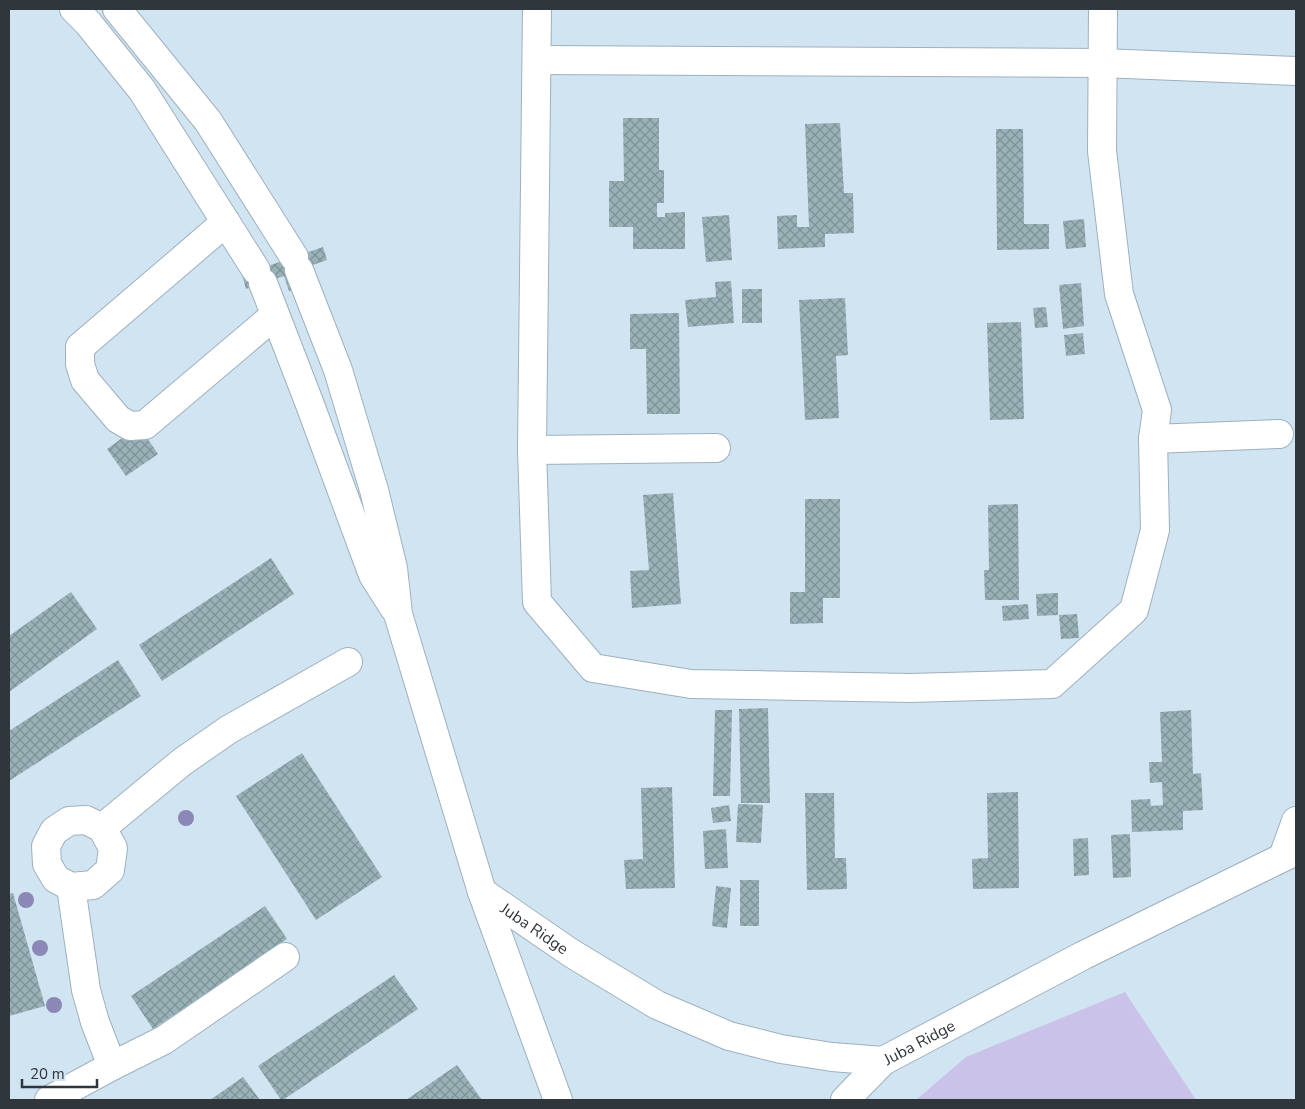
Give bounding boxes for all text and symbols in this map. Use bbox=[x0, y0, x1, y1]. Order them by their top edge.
street label: Juba Ridge bbox=[495, 897, 573, 960]
street label: Juba Ridge bbox=[879, 1015, 959, 1071]
scale bar bbox=[22, 1056, 98, 1088]
text: 20 m bbox=[30, 1064, 65, 1084]

